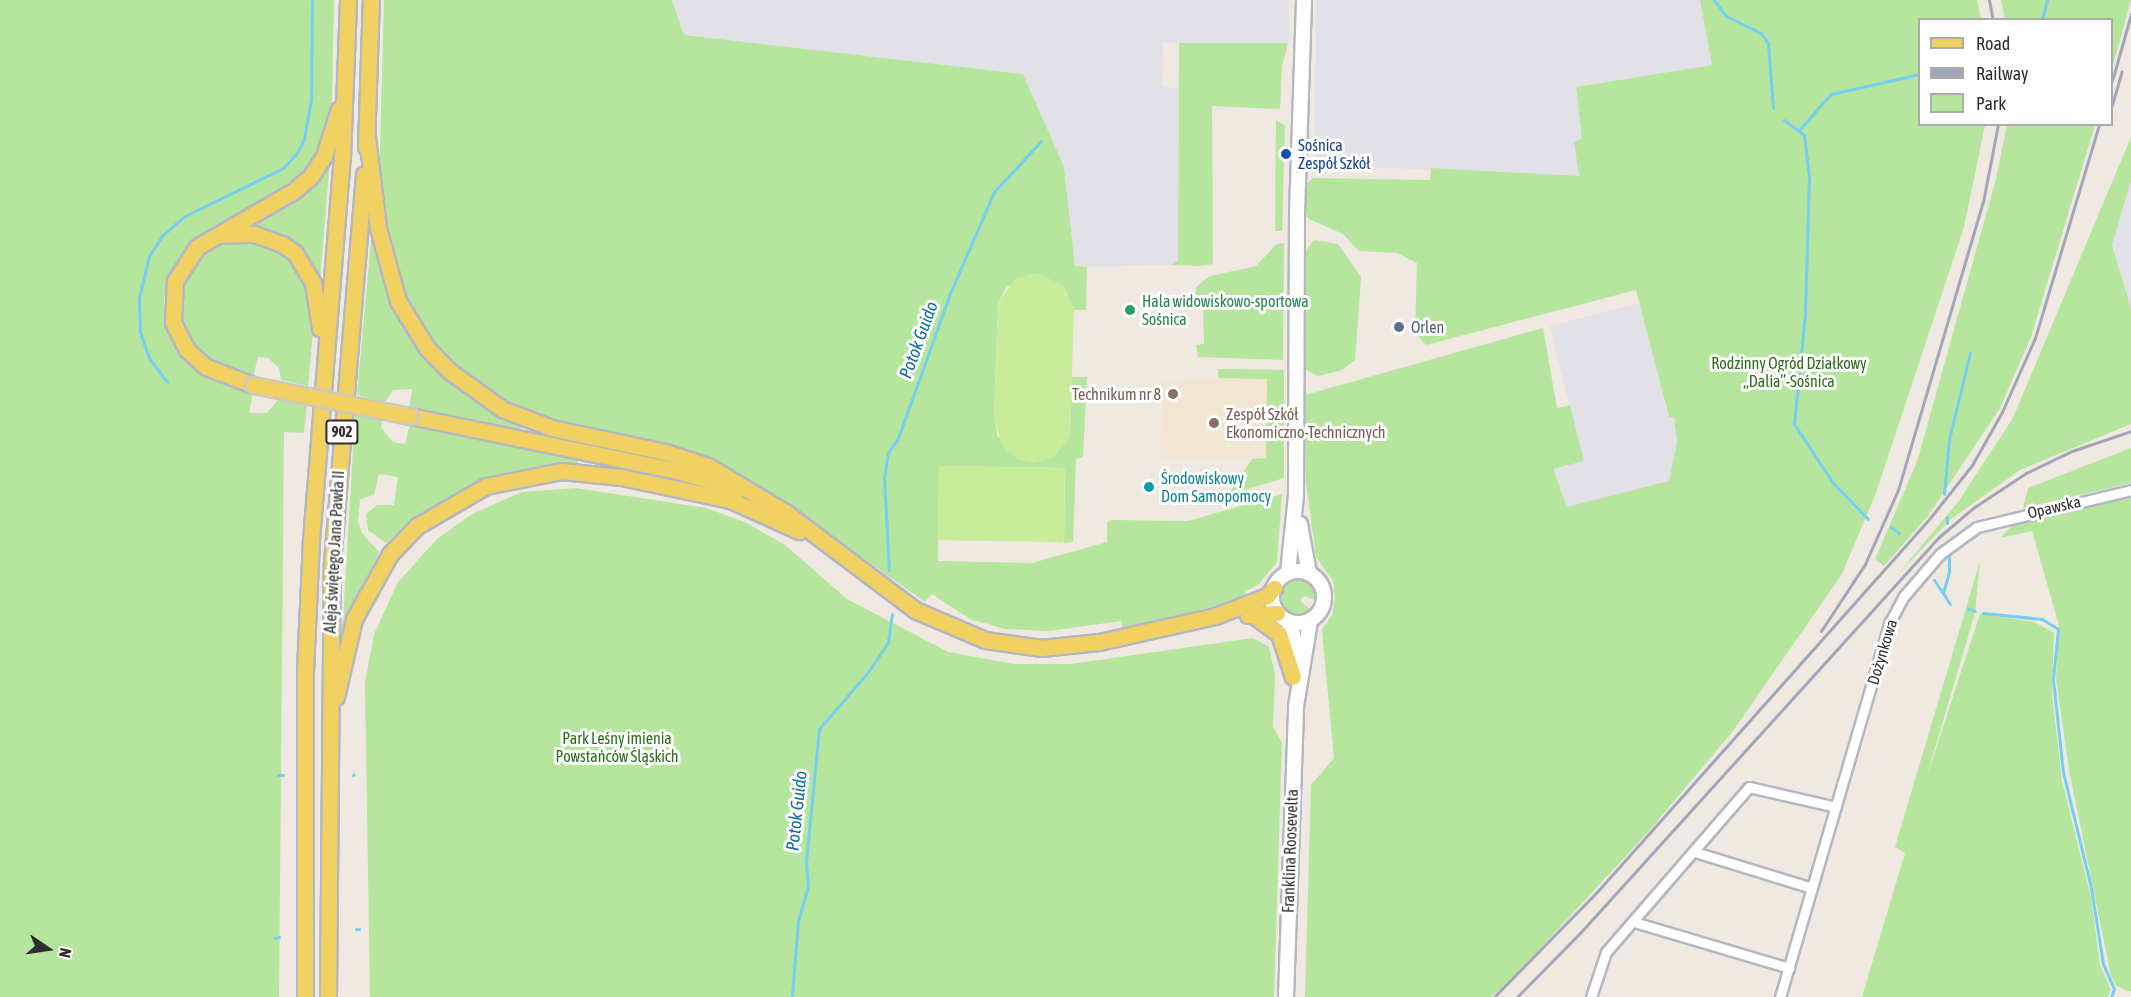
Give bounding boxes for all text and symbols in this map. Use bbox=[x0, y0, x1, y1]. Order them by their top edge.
legend bbox=[1918, 18, 2113, 126]
text: Road bbox=[1976, 33, 2010, 54]
text: Railway bbox=[1976, 63, 2028, 84]
text: Park bbox=[1976, 93, 2006, 114]
place label: Sośnica Zespół Szkół bbox=[1298, 135, 1371, 173]
marker: Sośnica Zespół Szkół bbox=[1279, 147, 1293, 161]
place label: Hala widowiskowo-sportowa Sośnica bbox=[1142, 291, 1309, 329]
water label: Potok Guido bbox=[895, 299, 943, 381]
marker: Hala widowiskowo-sportowa Sośnica bbox=[1123, 303, 1137, 317]
place label: Orlen bbox=[1411, 317, 1444, 337]
marker: Orlen bbox=[1392, 320, 1406, 334]
park label: Rodzinny Ogród Działkowy „Dalia”-Sośnica bbox=[1711, 353, 1867, 391]
place label: Technikum nr 8 bbox=[1072, 384, 1161, 404]
marker: Technikum nr 8 bbox=[1166, 387, 1180, 401]
place label: Zespół Szkół Ekonomiczno-Technicznych bbox=[1226, 404, 1386, 442]
marker: Zespół Szkół Ekonomiczno-Technicznych bbox=[1207, 416, 1221, 430]
road number: 902 bbox=[324, 420, 360, 444]
place label: Środowiskowy Dom Samopomocy bbox=[1161, 468, 1271, 506]
street label: Aleja świętego Jana Pawła II bbox=[320, 470, 348, 634]
marker: Środowiskowy Dom Samopomocy bbox=[1142, 480, 1156, 494]
street label: Opawska bbox=[2026, 492, 2082, 522]
street label: Dożynkowa bbox=[1863, 617, 1901, 687]
park label: Park Leśny imienia Powstańców Śląskich bbox=[555, 728, 679, 766]
water label: Potok Guido bbox=[782, 770, 812, 852]
street label: Franklina Roosevelta bbox=[1278, 789, 1302, 913]
north arrow bbox=[18, 919, 78, 979]
text: N bbox=[56, 946, 75, 960]

